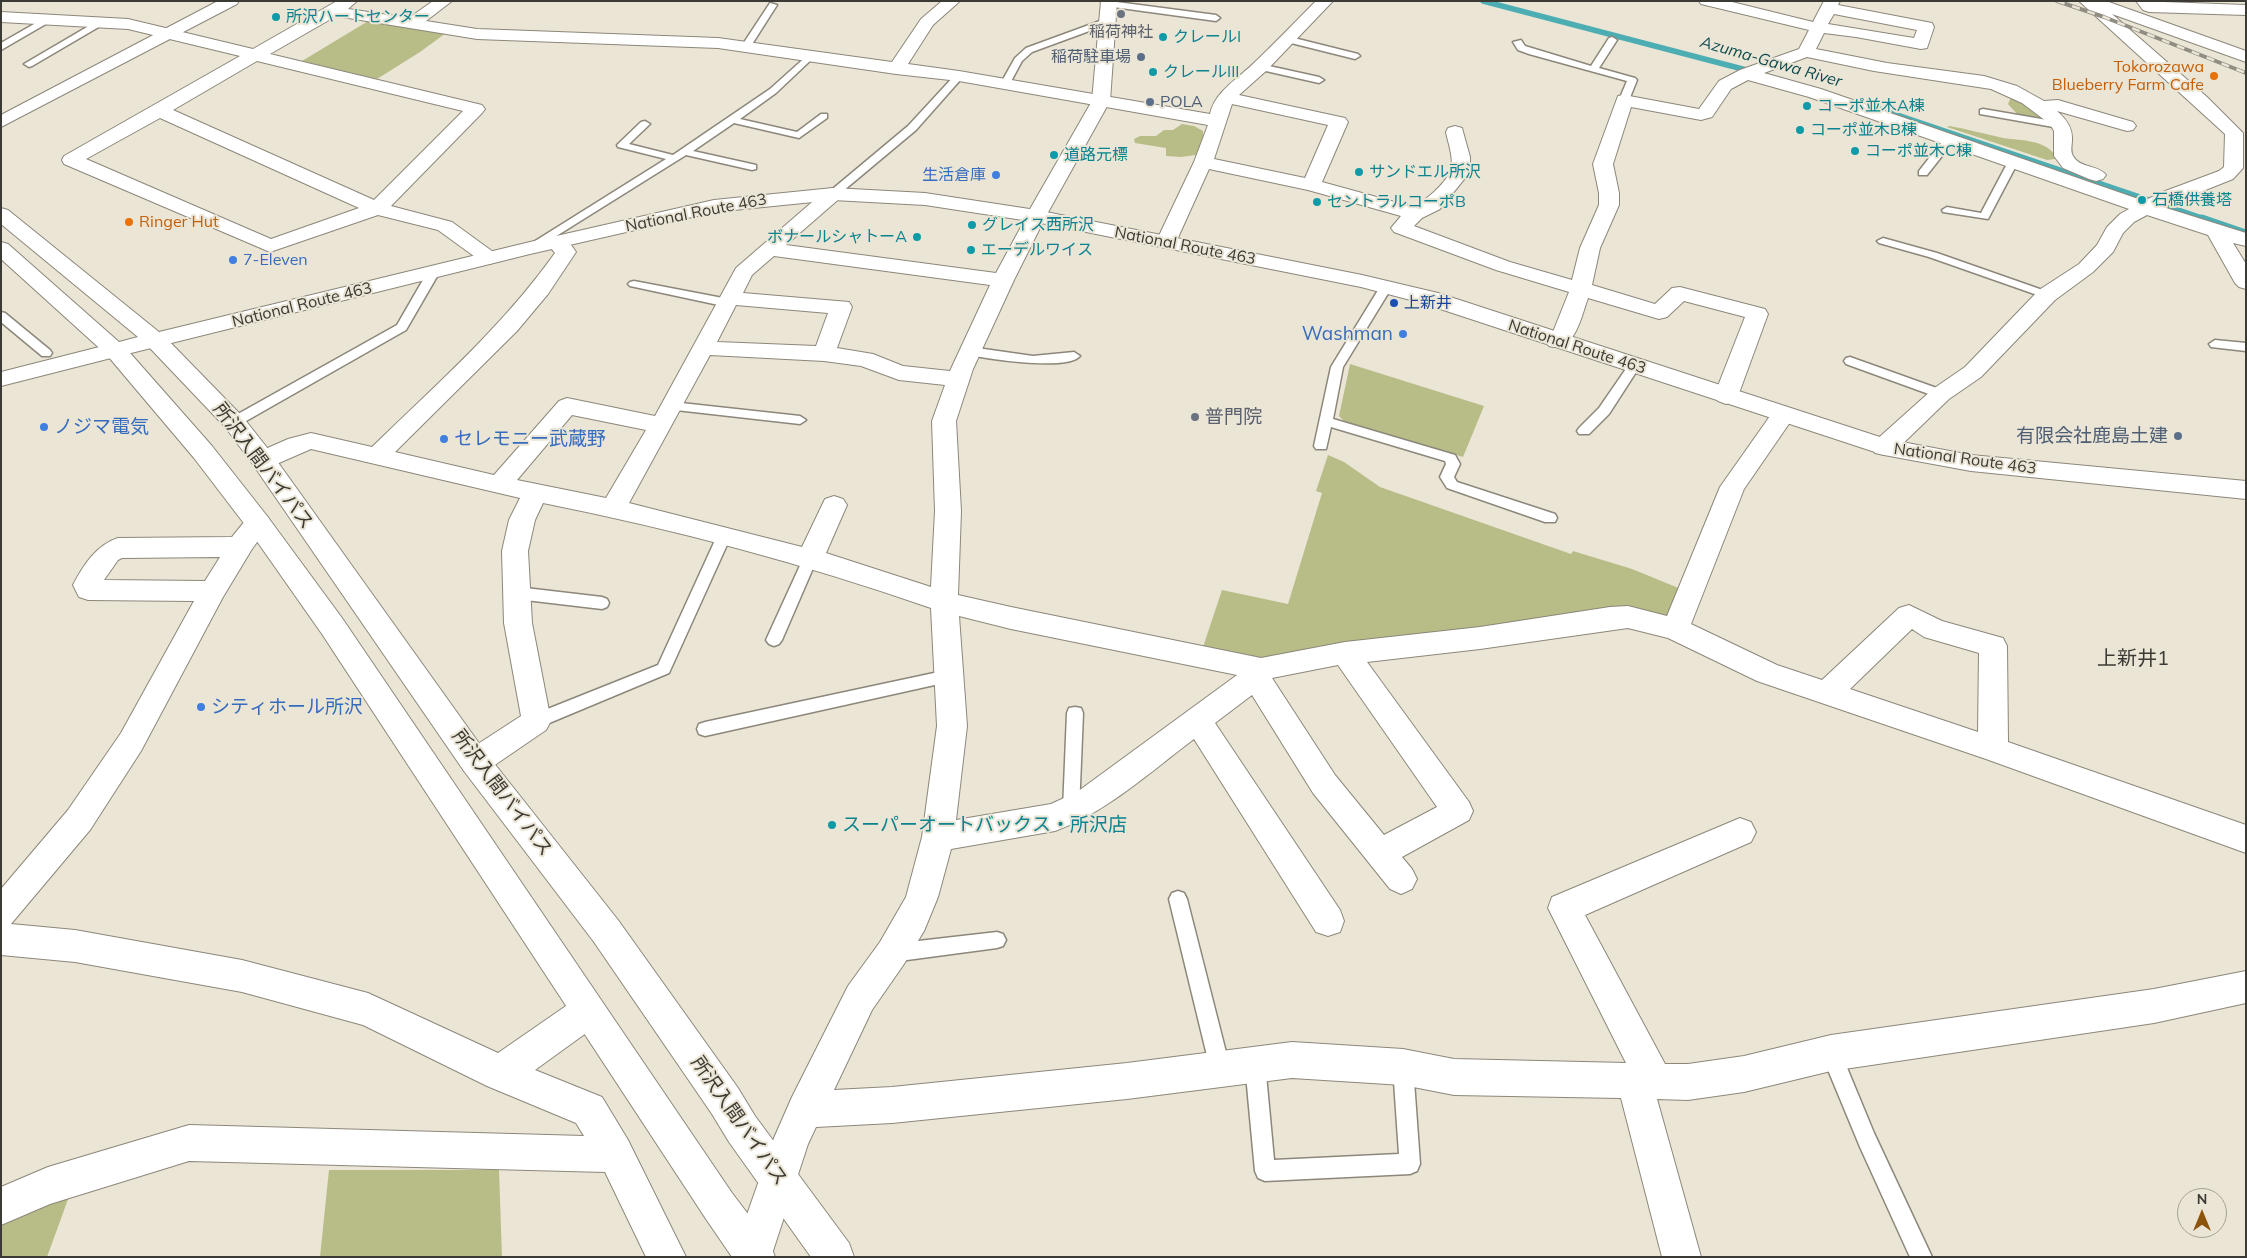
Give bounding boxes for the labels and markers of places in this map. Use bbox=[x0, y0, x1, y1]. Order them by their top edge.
place label: 所沢ハートセンター bbox=[286, 7, 430, 27]
marker: 稲荷神社 bbox=[1115, 8, 1127, 20]
marker: 所沢ハートセンター bbox=[270, 11, 282, 23]
place label: 稲荷神社 bbox=[1089, 22, 1153, 42]
place label: クレールI bbox=[1173, 27, 1241, 47]
marker: クレールI bbox=[1157, 31, 1169, 43]
place label: 稲荷駐車場 bbox=[1051, 47, 1131, 67]
marker: 稲荷駐車場 bbox=[1135, 51, 1147, 63]
place label: Tokorozawa Blueberry Farm Cafe bbox=[2052, 57, 2204, 95]
place label: クレールIII bbox=[1163, 62, 1239, 82]
marker: クレールIII bbox=[1147, 66, 1159, 78]
marker: Tokorozawa Blueberry Farm Cafe bbox=[2208, 70, 2220, 82]
place label: POLA bbox=[1160, 92, 1203, 112]
marker: POLA bbox=[1144, 96, 1156, 108]
place label: コーポ並木A棟 bbox=[1817, 96, 1925, 116]
marker: コーポ並木A棟 bbox=[1801, 100, 1813, 112]
place label: コーポ並木B棟 bbox=[1810, 120, 1917, 140]
marker: コーポ並木B棟 bbox=[1794, 124, 1806, 136]
place label: コーポ並木C棟 bbox=[1865, 141, 1972, 161]
place label: 道路元標 bbox=[1064, 145, 1128, 165]
marker: コーポ並木C棟 bbox=[1849, 145, 1861, 157]
marker: 道路元標 bbox=[1048, 149, 1060, 161]
place label: サンドエル所沢 bbox=[1369, 162, 1481, 182]
place label: 生活倉庫 bbox=[922, 165, 986, 185]
marker: サンドエル所沢 bbox=[1353, 166, 1365, 178]
marker: 生活倉庫 bbox=[990, 169, 1002, 181]
place label: 石橋供養塔 bbox=[2152, 190, 2232, 210]
place label: セントラルコーポB bbox=[1327, 192, 1466, 212]
marker: 石橋供養塔 bbox=[2136, 194, 2148, 206]
marker: セントラルコーポB bbox=[1311, 196, 1323, 208]
place label: Ringer Hut bbox=[139, 212, 219, 232]
place label: グレイス西所沢 bbox=[982, 215, 1094, 235]
marker: Ringer Hut bbox=[123, 216, 135, 228]
marker: グレイス西所沢 bbox=[966, 219, 978, 231]
place label: ボナールシャトーA bbox=[767, 227, 907, 247]
marker: ボナールシャトーA bbox=[911, 231, 923, 243]
place label: エーデルワイス bbox=[981, 240, 1093, 260]
marker: エーデルワイス bbox=[965, 244, 977, 256]
place label: 7-Eleven bbox=[243, 250, 308, 270]
marker: 7-Eleven bbox=[227, 254, 239, 266]
place label: 上新井 bbox=[1404, 293, 1452, 313]
marker: 上新井 bbox=[1388, 297, 1400, 309]
place label: Washman bbox=[1302, 323, 1393, 345]
marker: Washman bbox=[1397, 328, 1409, 340]
place label: 普門院 bbox=[1205, 406, 1262, 428]
marker: 普門院 bbox=[1189, 411, 1201, 423]
place label: ノジマ電気 bbox=[54, 416, 149, 438]
marker: ノジマ電気 bbox=[38, 421, 50, 433]
place label: 有限会社鹿島土建 bbox=[2016, 425, 2168, 447]
place label: セレモニー武蔵野 bbox=[454, 428, 606, 450]
marker: 有限会社鹿島土建 bbox=[2172, 430, 2184, 442]
marker: セレモニー武蔵野 bbox=[438, 433, 450, 445]
place label: シティホール所沢 bbox=[211, 696, 363, 718]
marker: シティホール所沢 bbox=[195, 701, 207, 713]
place label: スーパーオートバックス・所沢店 bbox=[842, 814, 1127, 836]
marker: スーパーオートバックス・所沢店 bbox=[826, 819, 838, 831]

